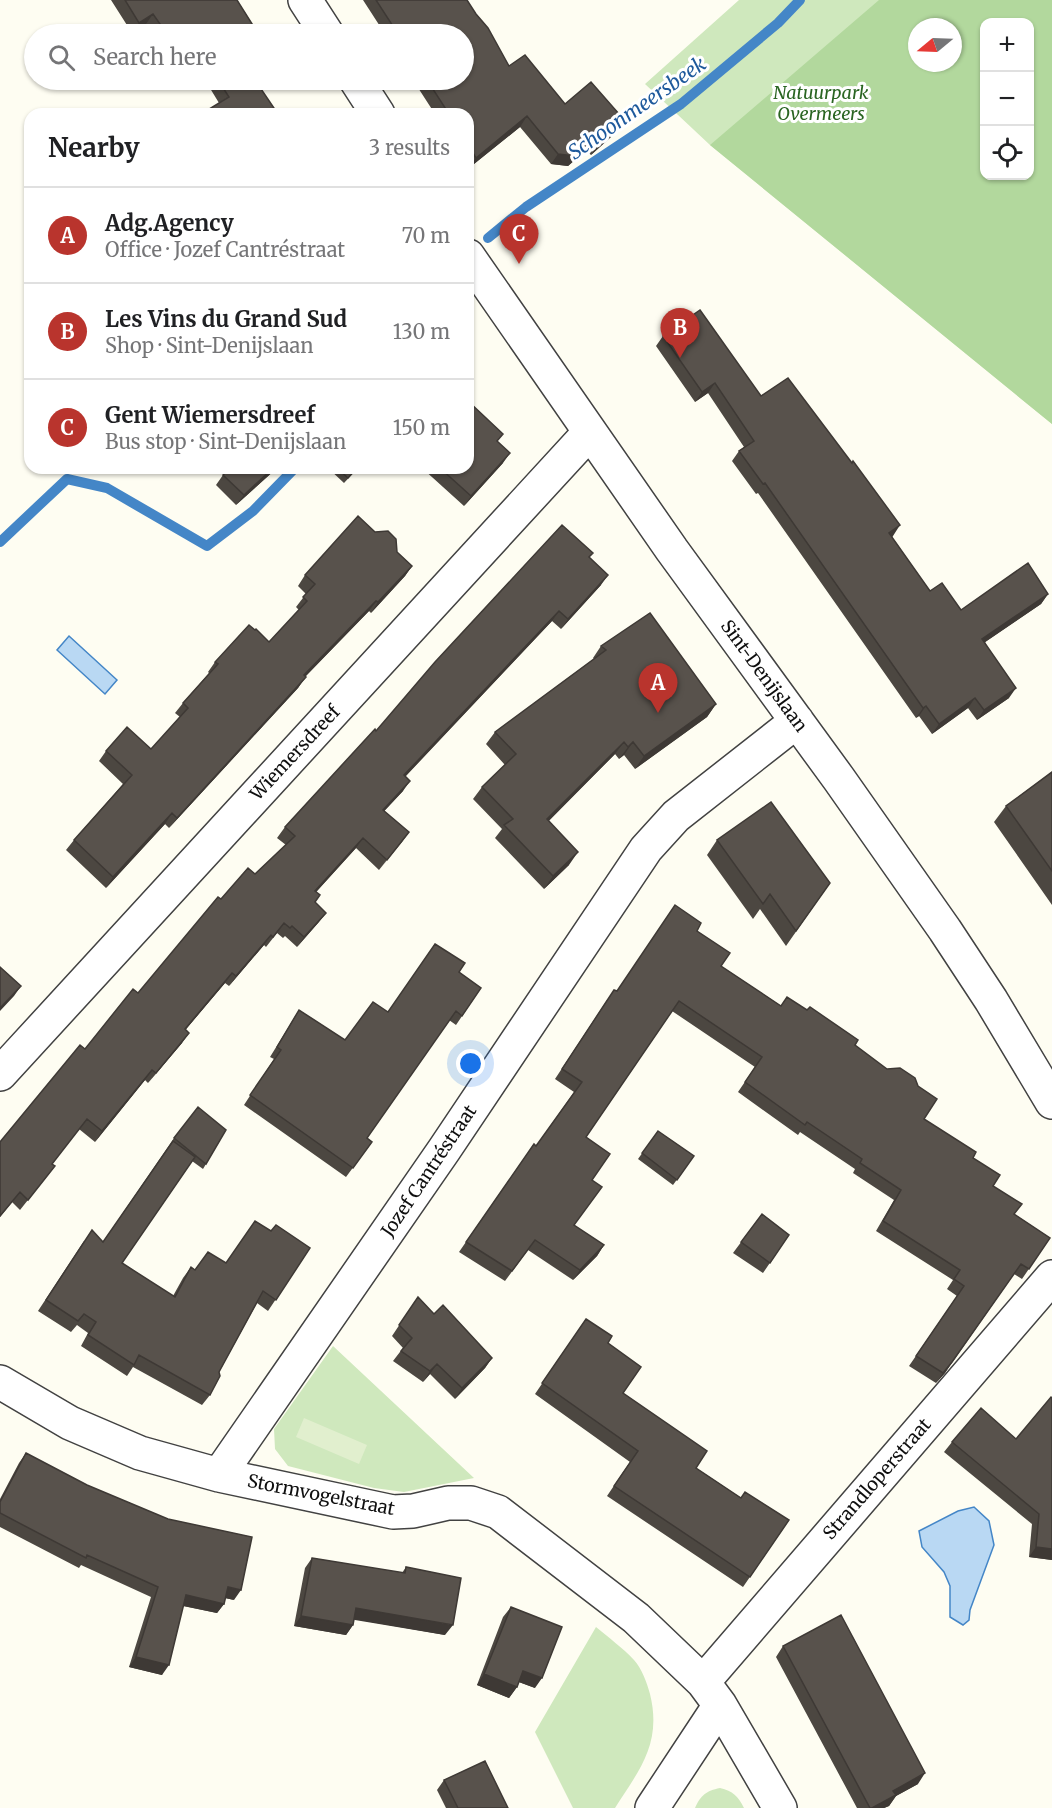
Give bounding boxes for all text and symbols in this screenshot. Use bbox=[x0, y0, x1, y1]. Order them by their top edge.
north arrow bbox=[908, 18, 962, 72]
map controls bbox=[980, 18, 1034, 180]
button: + bbox=[980, 18, 1034, 72]
search box bbox=[24, 24, 474, 90]
icon: search bbox=[45, 41, 78, 74]
text: Search here bbox=[93, 43, 216, 71]
water label: Schoonmeersbeek bbox=[563, 51, 710, 164]
button: − bbox=[980, 72, 1034, 126]
park label: Natuurpark Overmeers bbox=[773, 81, 869, 125]
button: locate bbox=[980, 126, 1034, 180]
text: Nearby bbox=[48, 131, 140, 164]
text: 3 results bbox=[369, 135, 450, 160]
text: Adg.Agency bbox=[105, 209, 234, 237]
pin: C bbox=[500, 214, 538, 264]
text: A bbox=[60, 223, 75, 248]
text: 70 m bbox=[402, 223, 450, 248]
text: Office · Jozef Cantréstraat bbox=[105, 237, 345, 262]
text: Les Vins du Grand Sud bbox=[105, 305, 347, 333]
pin: B bbox=[660, 308, 700, 358]
text: B bbox=[61, 319, 74, 344]
text: 130 m bbox=[393, 319, 450, 344]
text: Shop · Sint-Denijslaan bbox=[105, 333, 314, 358]
text: Gent Wiemersdreef bbox=[105, 401, 315, 429]
text: C bbox=[61, 415, 74, 440]
text: 150 m bbox=[393, 415, 450, 440]
text: Bus stop · Sint-Denijslaan bbox=[105, 429, 346, 454]
street label: Sint-Denijslaan bbox=[716, 615, 813, 736]
pin: A bbox=[638, 664, 678, 713]
street label: Wiemersdreef bbox=[244, 700, 345, 806]
your location bbox=[456, 1049, 485, 1078]
street label: Jozef Cantréstraat bbox=[375, 1100, 481, 1242]
street label: Strandloperstraat bbox=[818, 1413, 936, 1544]
street label: Stormvogelstraat bbox=[245, 1469, 397, 1520]

